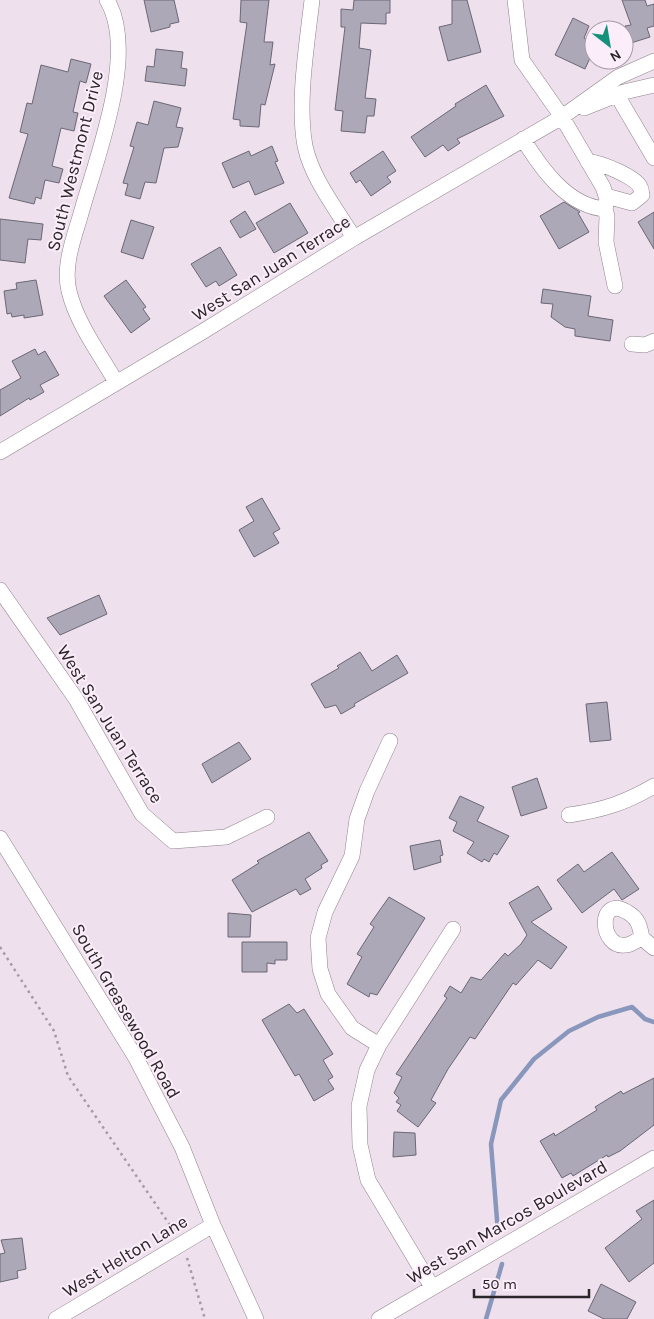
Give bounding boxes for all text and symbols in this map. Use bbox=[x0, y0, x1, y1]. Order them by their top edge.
north arrow bbox=[584, 20, 634, 70]
text: N bbox=[607, 46, 624, 66]
street label: South Westmont Drive bbox=[42, 69, 108, 253]
street label: West San Juan Terrace bbox=[188, 210, 354, 326]
street label: West San Juan Terrace bbox=[52, 641, 168, 807]
street label: South Greasewood Road bbox=[67, 920, 185, 1102]
street label: West San Marcos Boulevard bbox=[403, 1155, 611, 1289]
street label: West Helton Lane bbox=[59, 1210, 191, 1302]
scale bar bbox=[474, 1266, 589, 1298]
text: 50 m bbox=[482, 1275, 517, 1293]

